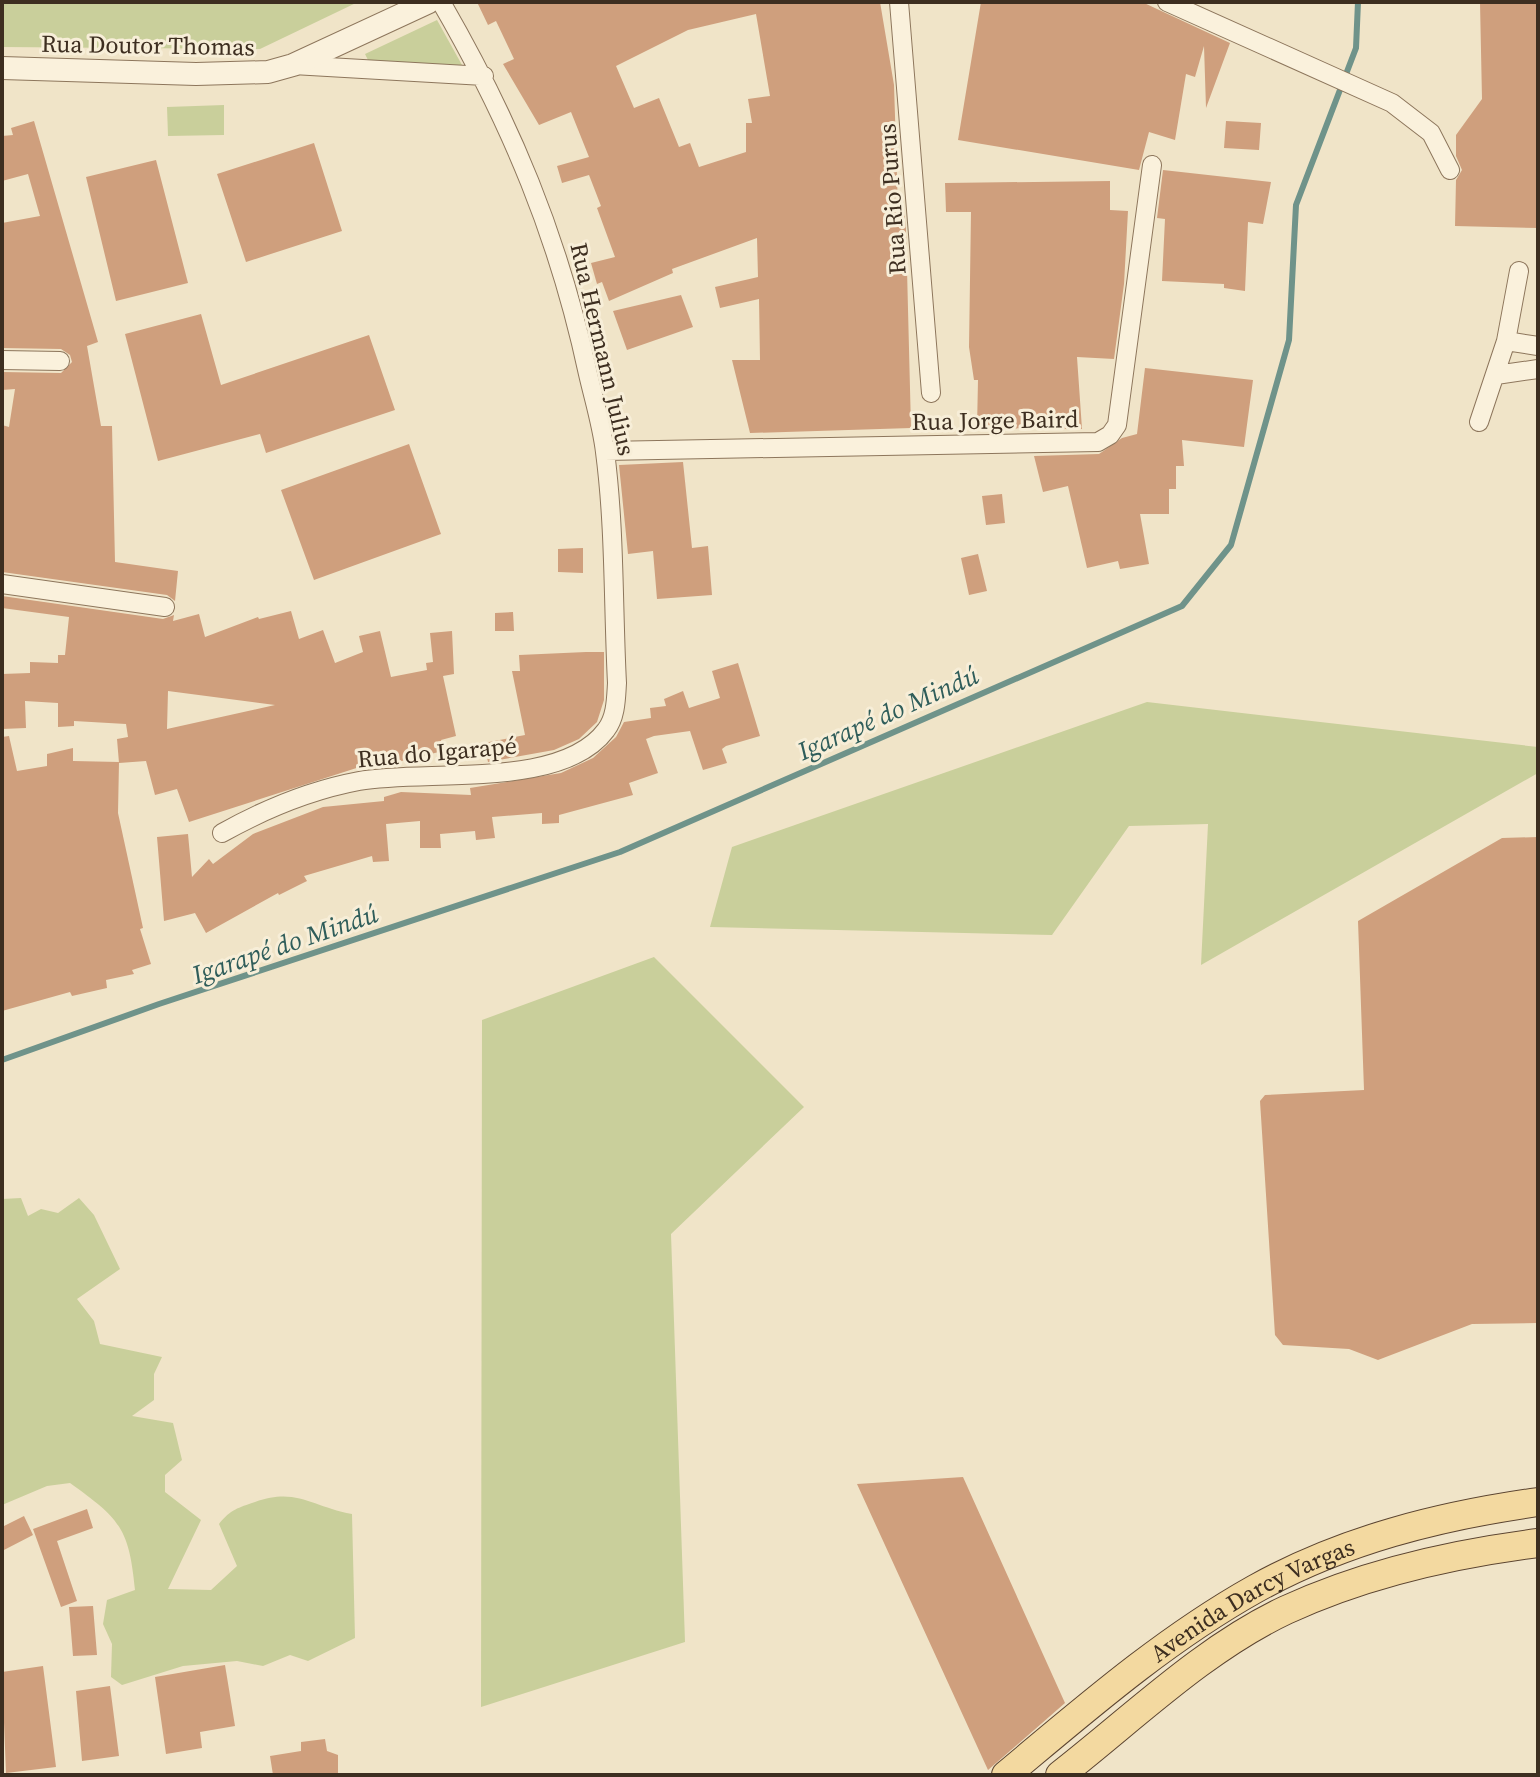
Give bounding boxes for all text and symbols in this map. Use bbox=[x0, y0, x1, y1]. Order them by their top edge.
street label: Rua Doutor Thomas bbox=[41, 27, 255, 63]
street label: Rua Rio Purus bbox=[870, 122, 914, 276]
street label: Rua Hermann Julius bbox=[562, 239, 644, 459]
street label: Rua Jorge Baird bbox=[911, 402, 1079, 438]
water label: Igarapé do Mindú bbox=[791, 657, 984, 769]
street label: Rua do Igarapé bbox=[356, 729, 518, 775]
water label: Igarapé do Mindú bbox=[186, 895, 383, 993]
street label: Avenida Darcy Vargas bbox=[1143, 1529, 1359, 1669]

